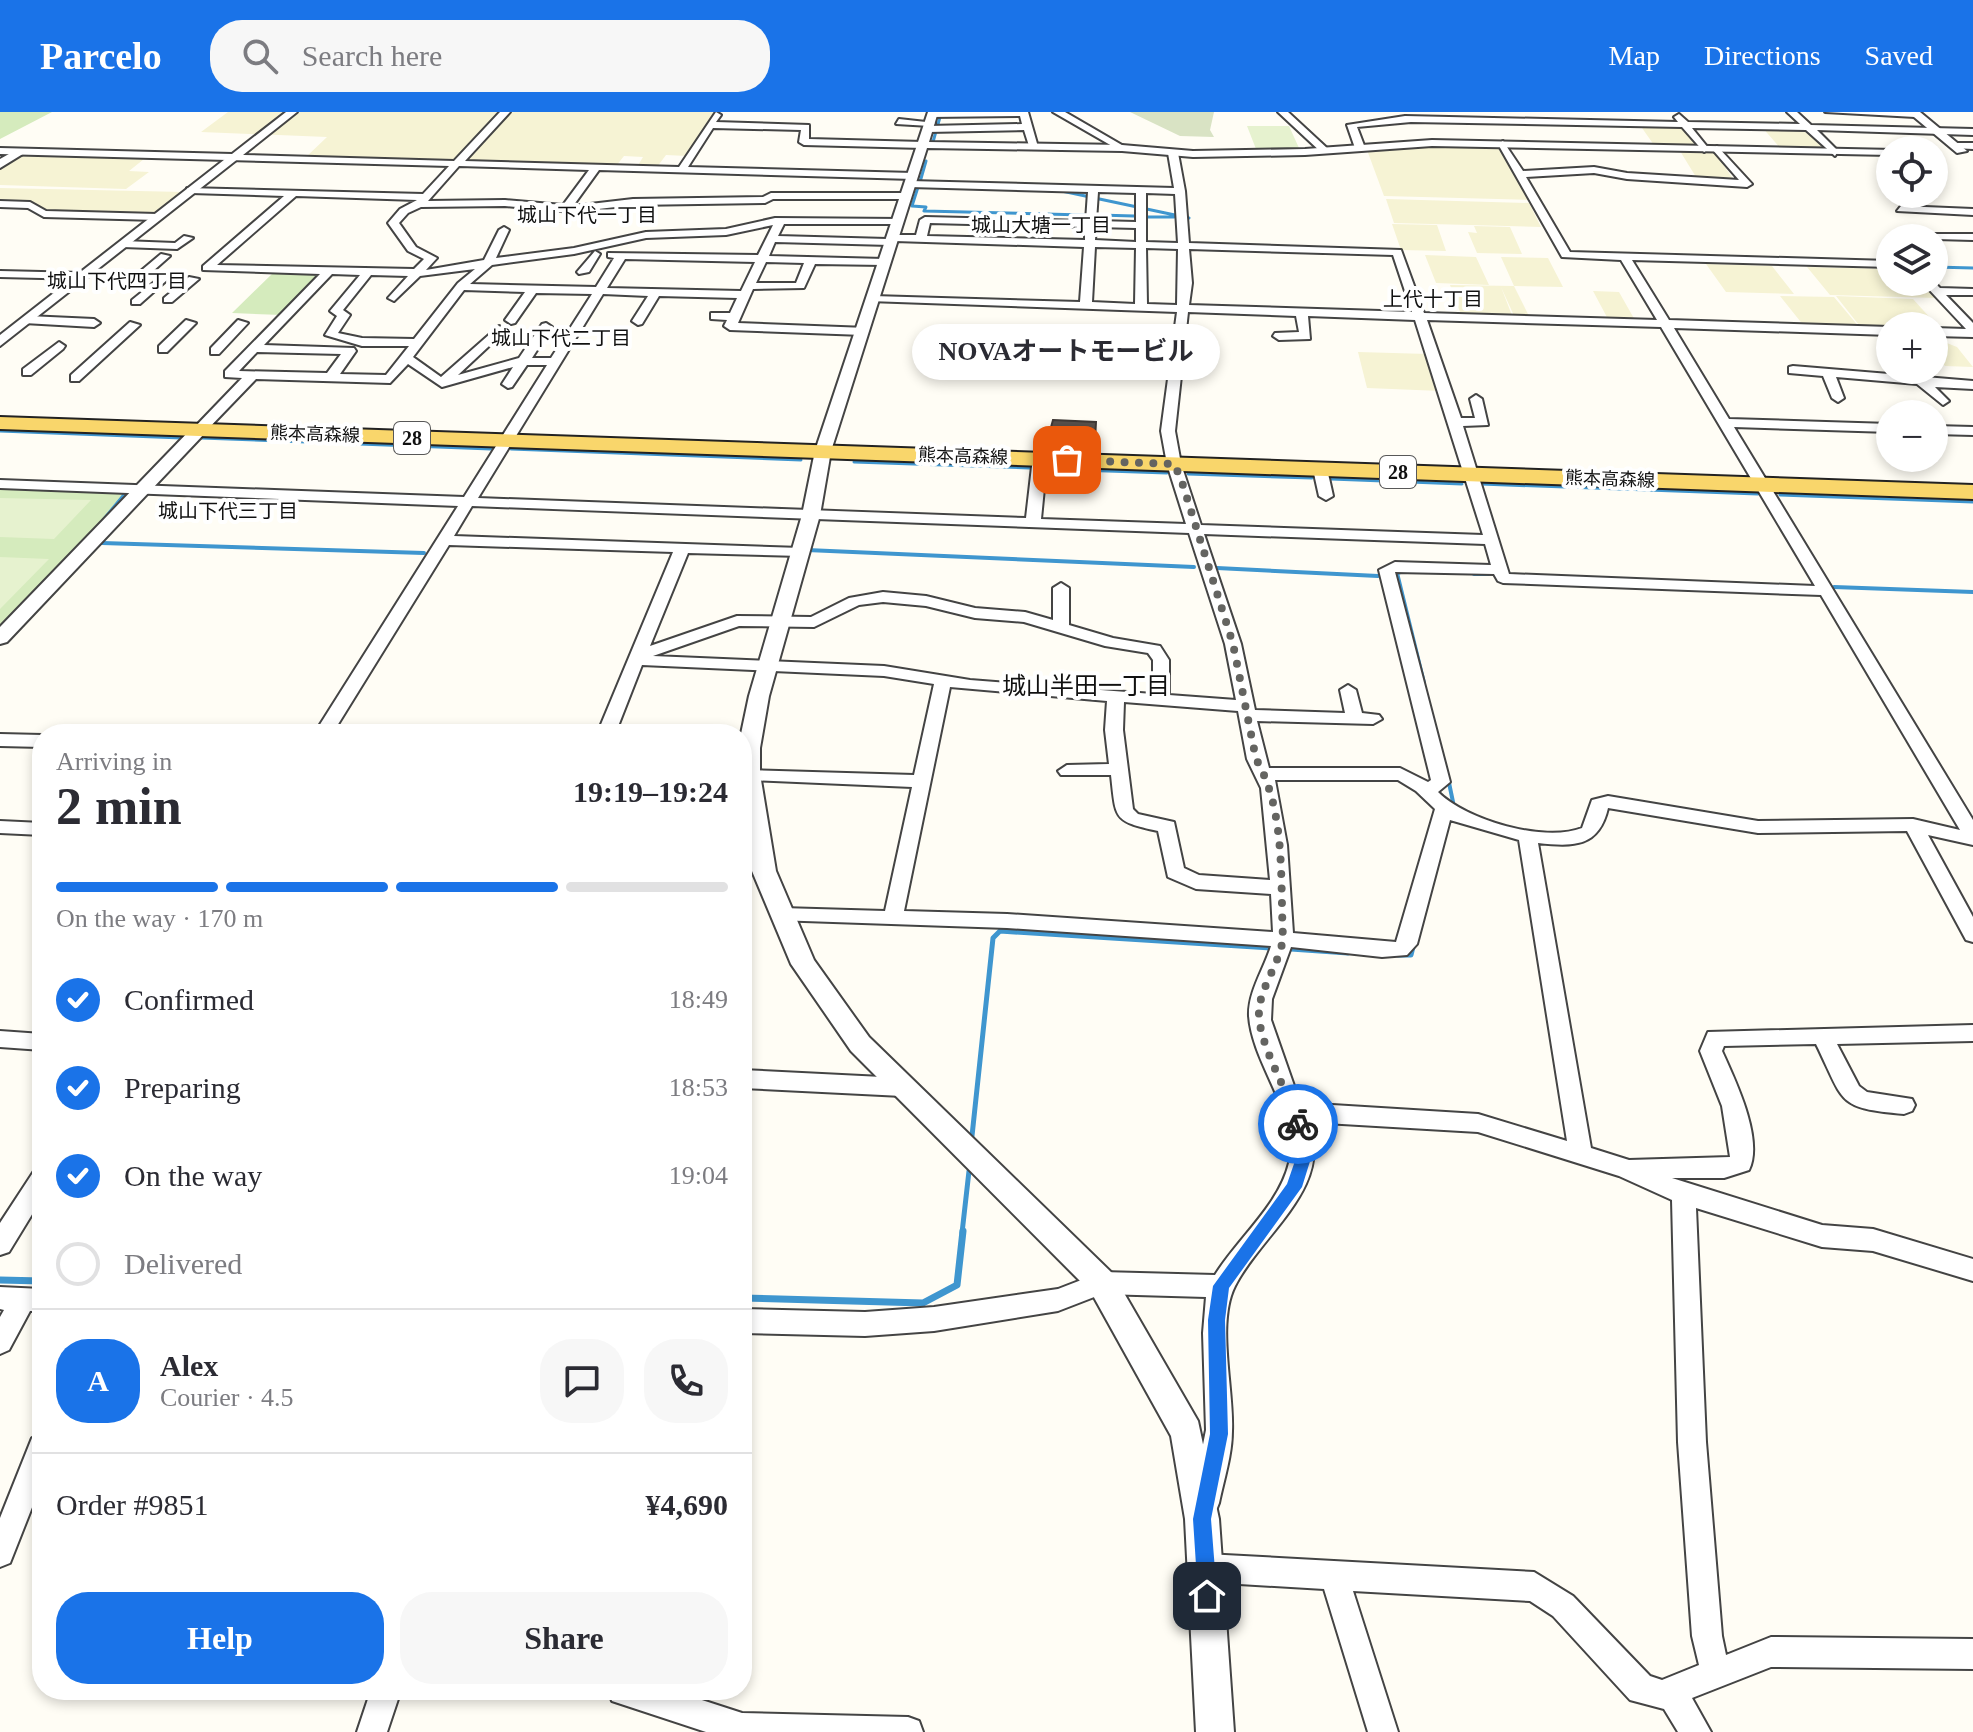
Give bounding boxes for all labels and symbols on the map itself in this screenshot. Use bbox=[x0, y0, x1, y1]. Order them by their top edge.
district label: 城山下代一丁目 bbox=[517, 204, 657, 226]
district label: 城山大塘一丁目 bbox=[971, 214, 1111, 236]
district label: 城山下代四丁目 bbox=[47, 270, 187, 292]
district label: 上代十丁目 bbox=[1383, 288, 1483, 310]
callout: NOVAオートモービル bbox=[913, 324, 1221, 380]
district label: 城山下代二丁目 bbox=[491, 327, 631, 349]
street label: 熊本高森線 bbox=[270, 422, 360, 446]
road number: 28 bbox=[394, 422, 430, 454]
pin bbox=[1033, 426, 1101, 494]
street label: 熊本高森線 bbox=[918, 444, 1008, 468]
road number: 28 bbox=[1380, 456, 1416, 488]
street label: 熊本高森線 bbox=[1565, 467, 1655, 491]
district label: 城山下代三丁目 bbox=[158, 500, 298, 522]
district label: 城山半田一丁目 bbox=[1002, 673, 1170, 699]
courier bbox=[1258, 1084, 1338, 1164]
pin bbox=[1173, 1562, 1241, 1630]

